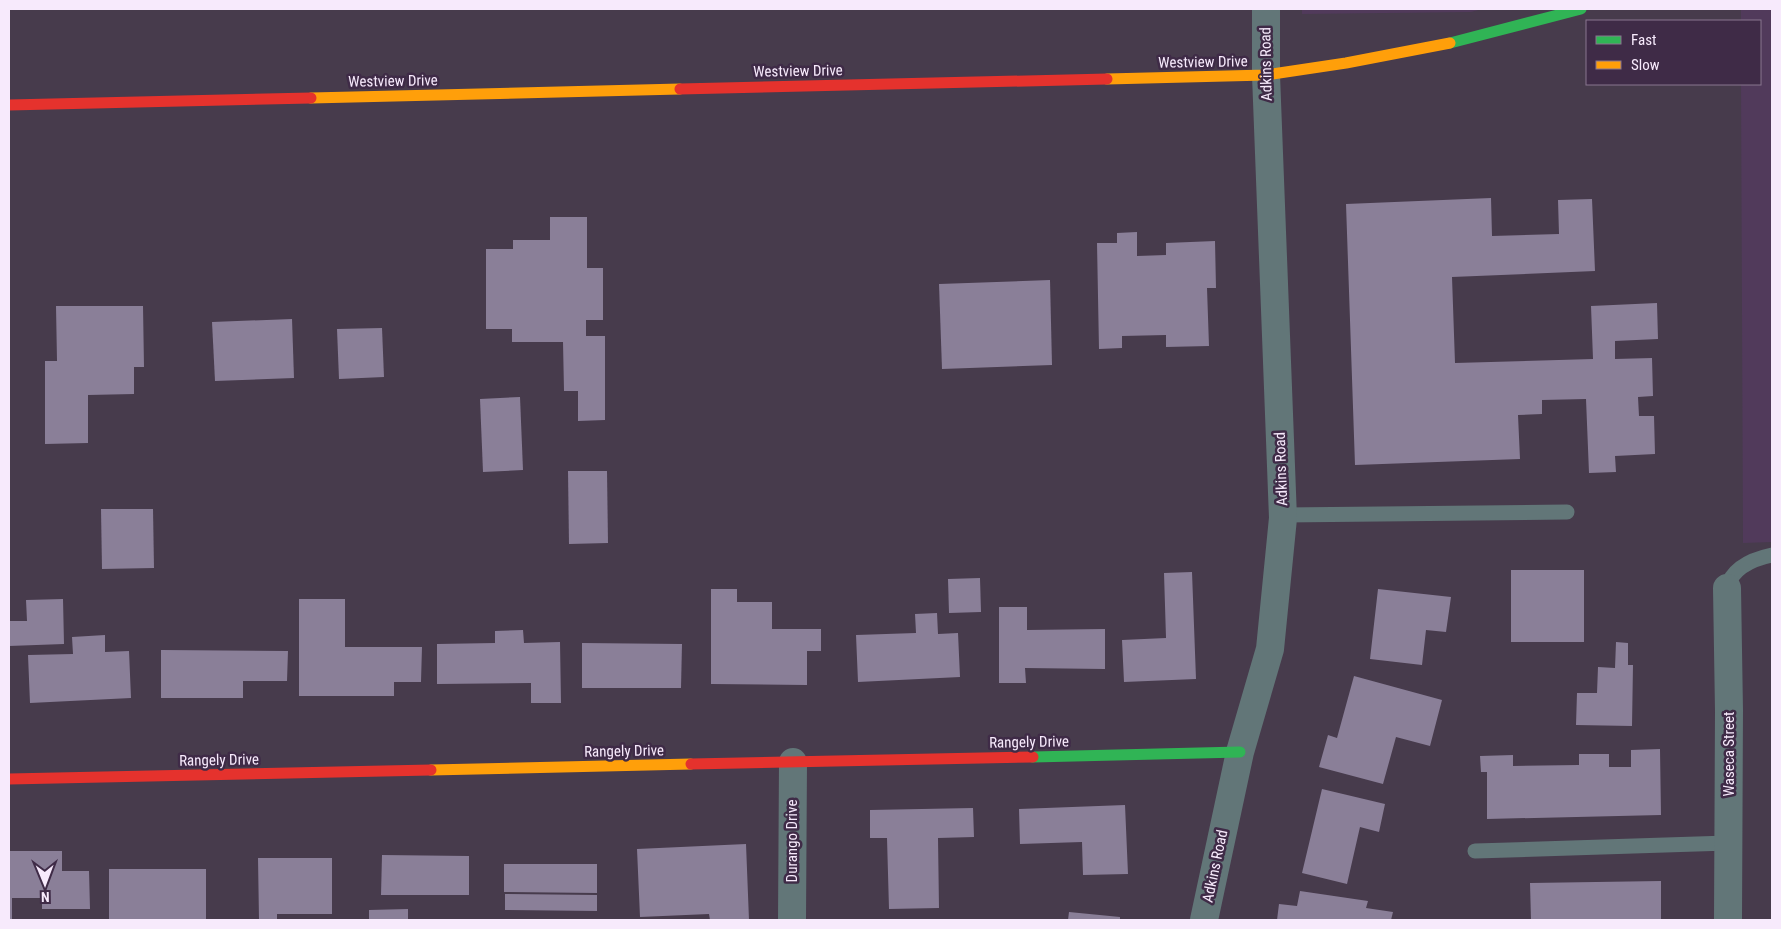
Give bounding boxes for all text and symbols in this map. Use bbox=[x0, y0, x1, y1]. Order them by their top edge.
legend bbox=[1586, 20, 1761, 85]
street label: Adkins Road bbox=[1256, 27, 1276, 101]
text: Fast bbox=[1631, 31, 1656, 49]
street label: Westview Drive bbox=[1158, 52, 1248, 72]
text: Slow bbox=[1631, 56, 1660, 74]
street label: Westview Drive bbox=[753, 61, 843, 81]
street label: Westview Drive bbox=[348, 71, 438, 91]
street label: Adkins Road bbox=[1271, 432, 1291, 506]
street label: Waseca Street bbox=[1720, 712, 1738, 796]
street label: Rangely Drive bbox=[989, 732, 1069, 752]
street label: Rangely Drive bbox=[584, 741, 664, 761]
street label: Rangely Drive bbox=[179, 750, 259, 770]
street label: Durango Drive bbox=[783, 800, 801, 882]
street label: Adkins Road bbox=[1199, 828, 1231, 904]
north arrow bbox=[20, 859, 70, 909]
text: N bbox=[41, 889, 50, 905]

